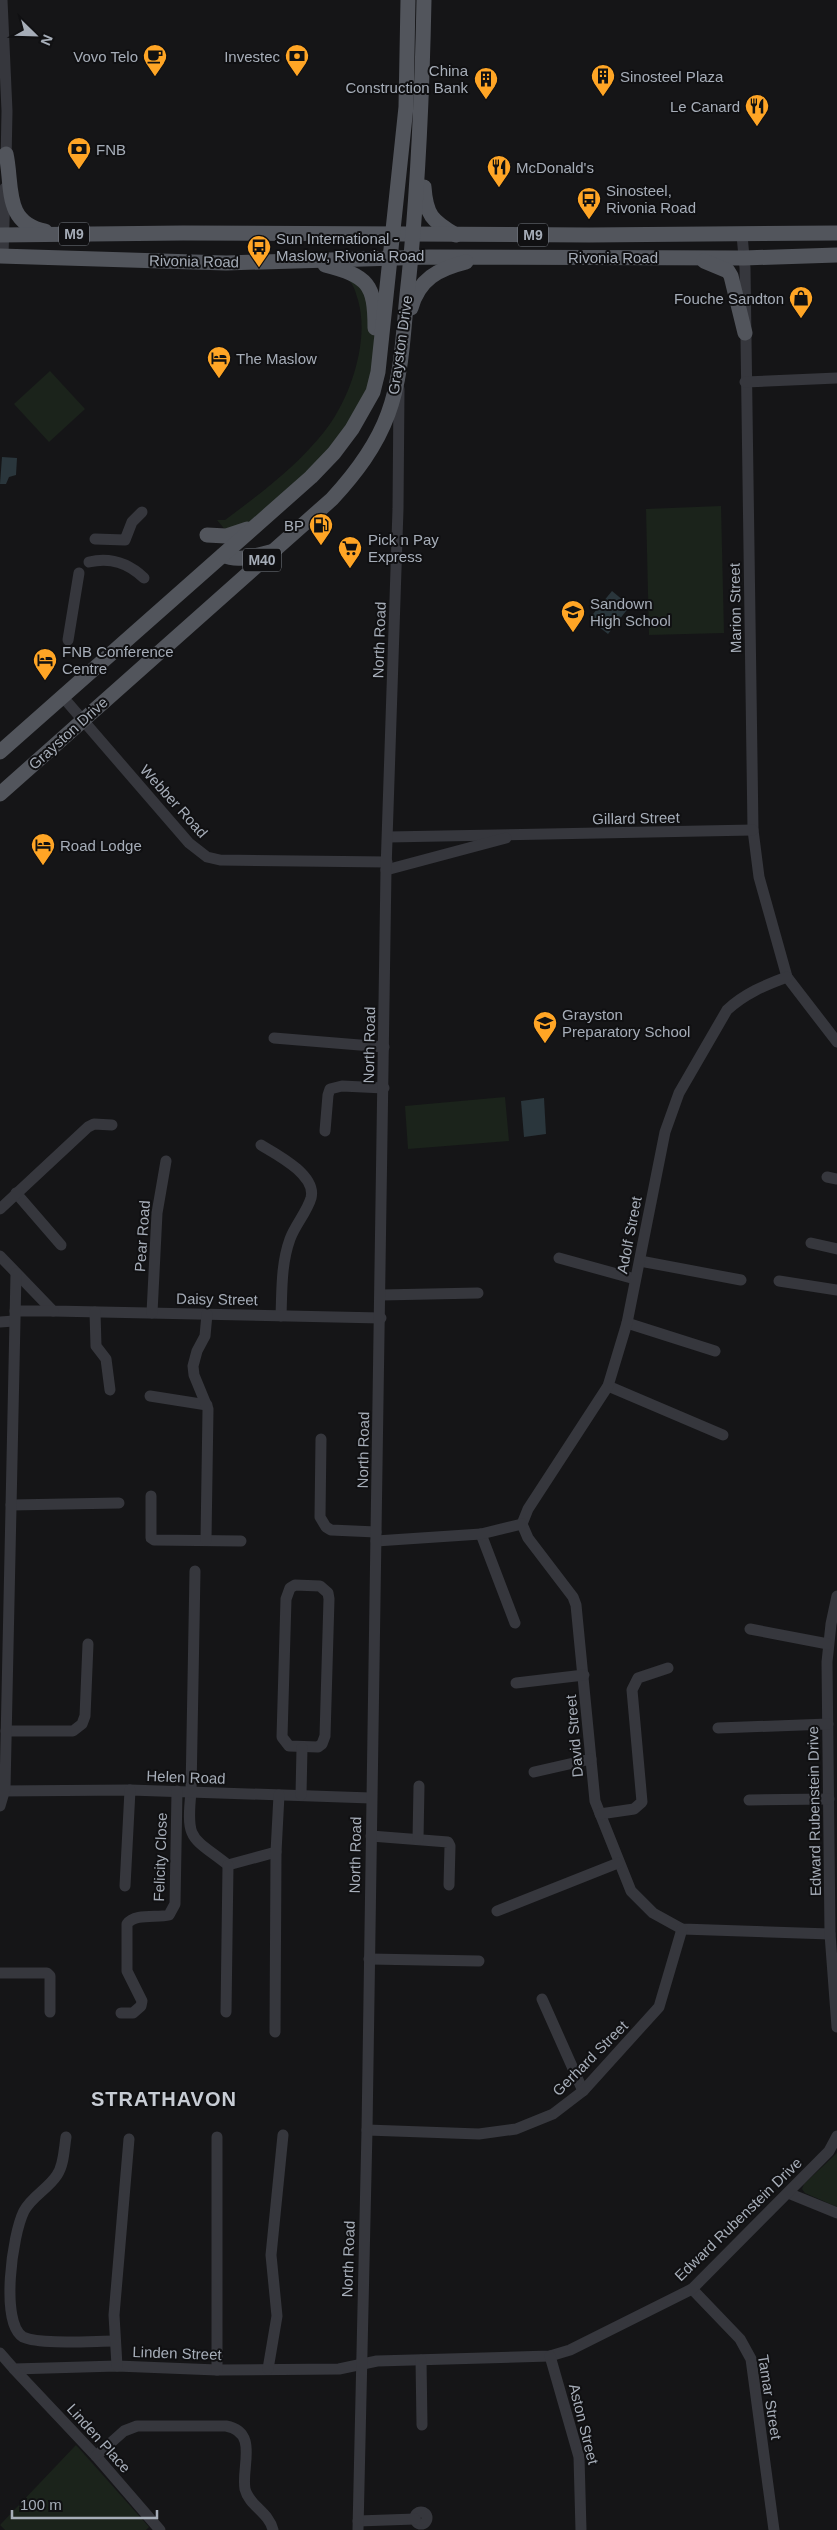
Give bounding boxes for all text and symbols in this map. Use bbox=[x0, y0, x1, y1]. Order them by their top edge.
north arrow bbox=[10, 10, 60, 60]
text: N bbox=[38, 32, 56, 48]
cafe icon: Vovo Telo bbox=[142, 43, 168, 77]
bank icon: Investec bbox=[284, 43, 310, 77]
place label: Vovo Telo bbox=[73, 48, 138, 65]
place label: Investec bbox=[224, 48, 280, 65]
place label: China Construction Bank bbox=[345, 62, 469, 96]
building icon: Sinosteel Plaza bbox=[590, 63, 616, 97]
building icon: China Construction Bank bbox=[473, 66, 499, 100]
place label: Sinosteel Plaza bbox=[620, 68, 724, 85]
restaurant icon: Le Canard bbox=[744, 93, 770, 127]
place label: Le Canard bbox=[670, 98, 740, 115]
bank icon: FNB bbox=[66, 136, 92, 170]
place label: FNB bbox=[96, 141, 126, 158]
restaurant icon: McDonald's bbox=[486, 154, 512, 188]
place label: McDonald's bbox=[516, 159, 594, 176]
place label: Sinosteel, Rivonia Road bbox=[606, 182, 696, 216]
bus stop icon: Sinosteel, Rivonia Road bbox=[576, 186, 602, 220]
road number: M9 bbox=[59, 222, 89, 245]
road number: M9 bbox=[518, 224, 548, 246]
place label: Sun International - Maslow, Rivonia Road bbox=[276, 230, 424, 264]
bus stop icon: Sun International - Maslow, Rivonia Road bbox=[246, 234, 272, 268]
street label: Rivonia Road bbox=[568, 249, 658, 266]
street label: Rivonia Road bbox=[149, 252, 239, 270]
shop icon: Fouche Sandton bbox=[788, 285, 814, 319]
place label: Fouche Sandton bbox=[674, 290, 784, 307]
street label: Grayston Drive bbox=[385, 294, 415, 396]
hotel icon: The Maslow bbox=[206, 345, 232, 379]
place label: The Maslow bbox=[236, 350, 317, 367]
fuel station icon: BP bbox=[308, 512, 334, 546]
place label: BP bbox=[284, 517, 304, 534]
place label: Pick n Pay Express bbox=[368, 531, 439, 565]
supermarket icon: Pick n Pay Express bbox=[337, 535, 363, 569]
road number: M40 bbox=[243, 548, 281, 572]
street label: Marion Street bbox=[726, 562, 744, 653]
place label: Sandown High School bbox=[590, 595, 671, 629]
school or university icon: Sandown High School bbox=[560, 599, 586, 633]
street label: North Road bbox=[369, 601, 389, 679]
place label: FNB Conference Centre bbox=[62, 643, 174, 677]
hotel icon: FNB Conference Centre bbox=[32, 647, 58, 681]
street label: Grayston Drive bbox=[25, 693, 111, 773]
street label: Webber Road bbox=[137, 761, 211, 841]
street label: Gillard Street bbox=[592, 809, 681, 827]
hotel icon: Road Lodge bbox=[30, 832, 56, 866]
place label: Road Lodge bbox=[60, 837, 142, 854]
street label: North Road bbox=[360, 1006, 378, 1084]
place label: Grayston Preparatory School bbox=[562, 1006, 690, 1040]
school or university icon: Grayston Preparatory School bbox=[532, 1010, 558, 1044]
street label: Adolf Street bbox=[613, 1194, 645, 1275]
street label: Pear Road bbox=[131, 1200, 153, 1272]
street label: Daisy Street bbox=[176, 1290, 259, 1308]
street label: North Road bbox=[354, 1411, 372, 1489]
street label: David Street bbox=[562, 1693, 586, 1778]
street label: Edward Rubenstein Drive bbox=[804, 1726, 824, 1896]
street label: Helen Road bbox=[146, 1767, 226, 1787]
street label: Felicity Close bbox=[150, 1812, 170, 1902]
street label: North Road bbox=[346, 1816, 364, 1894]
street label: Gerhard Street bbox=[549, 2016, 632, 2099]
district label: STRATHAVON bbox=[91, 2088, 237, 2110]
street label: Edward Rubenstein Drive bbox=[671, 2154, 805, 2284]
street label: North Road bbox=[338, 2220, 358, 2298]
street label: Linden Street bbox=[132, 2343, 223, 2363]
street label: Tamar Street bbox=[755, 2353, 785, 2442]
street label: Aston Street bbox=[566, 2382, 602, 2467]
street label: Linden Place bbox=[64, 2400, 134, 2476]
scale bar bbox=[12, 2488, 158, 2520]
text: 100 m bbox=[20, 2496, 62, 2513]

